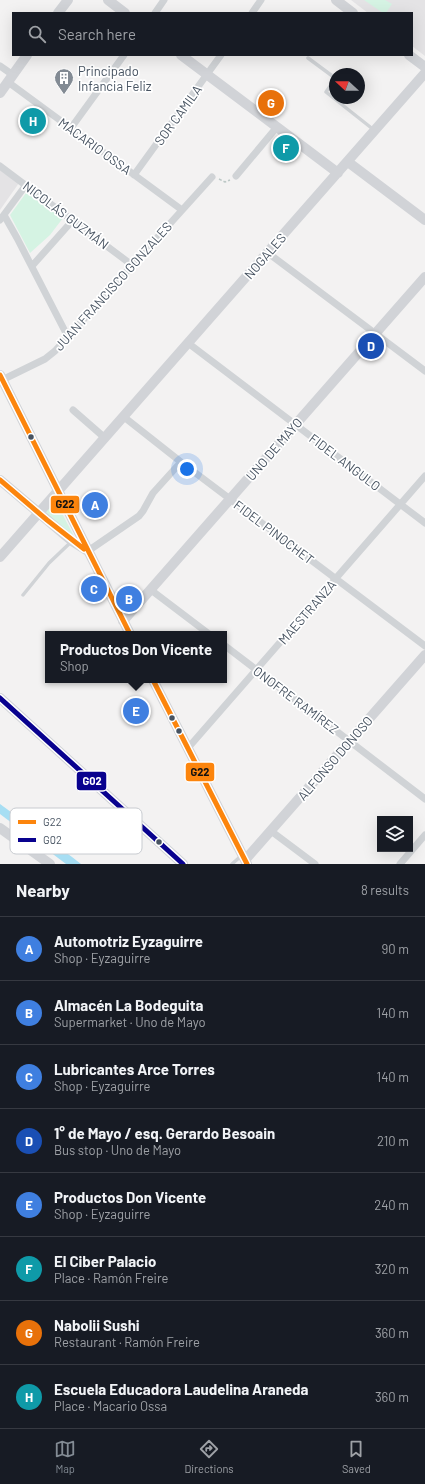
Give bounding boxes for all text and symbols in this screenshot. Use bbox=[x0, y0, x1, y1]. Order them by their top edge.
search box bbox=[12, 12, 413, 56]
icon: search bbox=[26, 23, 48, 45]
text: Search here bbox=[58, 25, 136, 43]
place label: Principado Infancia Feliz bbox=[78, 63, 152, 94]
building icon: Principado Infancia Feliz bbox=[53, 67, 75, 95]
north arrow bbox=[329, 68, 365, 104]
street label: SOR CAMILA bbox=[151, 82, 205, 148]
pin: G bbox=[258, 88, 284, 118]
pin: H bbox=[20, 106, 46, 136]
street label: MACARIO OSSA bbox=[56, 114, 135, 178]
pin: F bbox=[273, 133, 299, 163]
street label: NICOLÁS GUZMÁN bbox=[20, 178, 112, 252]
street label: JUAN FRANCISCO GONZALES bbox=[51, 218, 175, 354]
street label: NOGALES bbox=[241, 230, 289, 282]
pin: D bbox=[358, 331, 384, 361]
street label: UNO DE MAYO bbox=[242, 414, 306, 484]
street label: FIDEL ANGULO bbox=[306, 430, 384, 494]
unlabelled marker bbox=[26, 432, 36, 442]
your location bbox=[177, 459, 197, 479]
pin: A bbox=[82, 490, 108, 520]
line badge: G22 bbox=[50, 495, 80, 514]
text: G22 bbox=[55, 497, 75, 510]
street label: FIDEL PINOCHET bbox=[231, 497, 317, 567]
pin: C bbox=[81, 574, 107, 604]
street label: MAESTRANZA bbox=[275, 577, 339, 647]
pin: B bbox=[116, 584, 142, 614]
popup bbox=[45, 631, 227, 683]
text: Productos Don Vicente bbox=[60, 640, 212, 658]
text: Shop bbox=[60, 658, 89, 674]
street label: ONOFRE RAMÍREZ bbox=[250, 663, 342, 737]
pin: E bbox=[123, 696, 149, 726]
unlabelled marker bbox=[167, 713, 177, 723]
street label: ALFONSO DONOSO bbox=[294, 713, 376, 803]
unlabelled marker bbox=[174, 726, 184, 736]
line badge: G22 bbox=[185, 762, 215, 782]
text: G22 bbox=[190, 765, 210, 778]
line badge: G02 bbox=[76, 771, 107, 791]
text: G02 bbox=[82, 774, 102, 787]
legend bbox=[10, 808, 142, 854]
text: G22 bbox=[43, 815, 62, 828]
map controls bbox=[377, 816, 413, 852]
button: layers bbox=[377, 816, 413, 852]
text: G02 bbox=[43, 833, 62, 846]
unlabelled marker bbox=[154, 837, 164, 847]
text: Nearby bbox=[16, 880, 70, 900]
text: 8 results bbox=[361, 882, 409, 898]
text: Automotriz Eyzaguirre bbox=[54, 932, 203, 950]
text: A bbox=[25, 941, 33, 957]
text: 90 m bbox=[382, 941, 409, 957]
text: Shop · Eyzaguirre bbox=[54, 950, 151, 966]
text: Almacén La Bodeguita bbox=[54, 996, 203, 1014]
text: B bbox=[25, 1005, 33, 1021]
text: 140 m bbox=[377, 1005, 409, 1021]
text: Supermarket · Uno de Mayo bbox=[54, 1014, 206, 1030]
text: Lubricantes Arce Torres bbox=[54, 1060, 215, 1078]
text: C bbox=[25, 1069, 33, 1085]
text: 140 m bbox=[377, 1069, 409, 1085]
text: Shop · Eyzaguirre bbox=[54, 1078, 151, 1094]
text: 1° de Mayo / esq. Gerardo Besoain bbox=[54, 1124, 275, 1142]
text: D bbox=[25, 1133, 33, 1149]
text: 210 m bbox=[377, 1133, 409, 1149]
text: Bus stop · Uno de Mayo bbox=[54, 1142, 181, 1158]
text: Productos Don Vicente bbox=[54, 1188, 206, 1206]
text: E bbox=[25, 1197, 33, 1213]
text: 240 m bbox=[374, 1197, 409, 1213]
text: Shop · Eyzaguirre bbox=[54, 1206, 151, 1222]
text: El Ciber Palacio bbox=[54, 1252, 156, 1270]
text: F bbox=[25, 1261, 33, 1277]
text: 320 m bbox=[375, 1261, 409, 1277]
text: Place · Ramón Freire bbox=[54, 1270, 168, 1286]
text: Nabolii Sushi bbox=[54, 1316, 140, 1334]
text: G bbox=[25, 1325, 33, 1341]
text: 360 m bbox=[375, 1325, 409, 1341]
text: Restaurant · Ramón Freire bbox=[54, 1334, 200, 1350]
text: Escuela Educadora Laudelina Araneda bbox=[54, 1380, 308, 1398]
text: H bbox=[25, 1389, 33, 1405]
text: 360 m bbox=[375, 1389, 409, 1405]
text: Place · Macario Ossa bbox=[54, 1398, 167, 1414]
tab: Map bbox=[54, 1438, 76, 1475]
tab: Directions bbox=[184, 1438, 234, 1475]
tab: Saved bbox=[342, 1438, 371, 1475]

